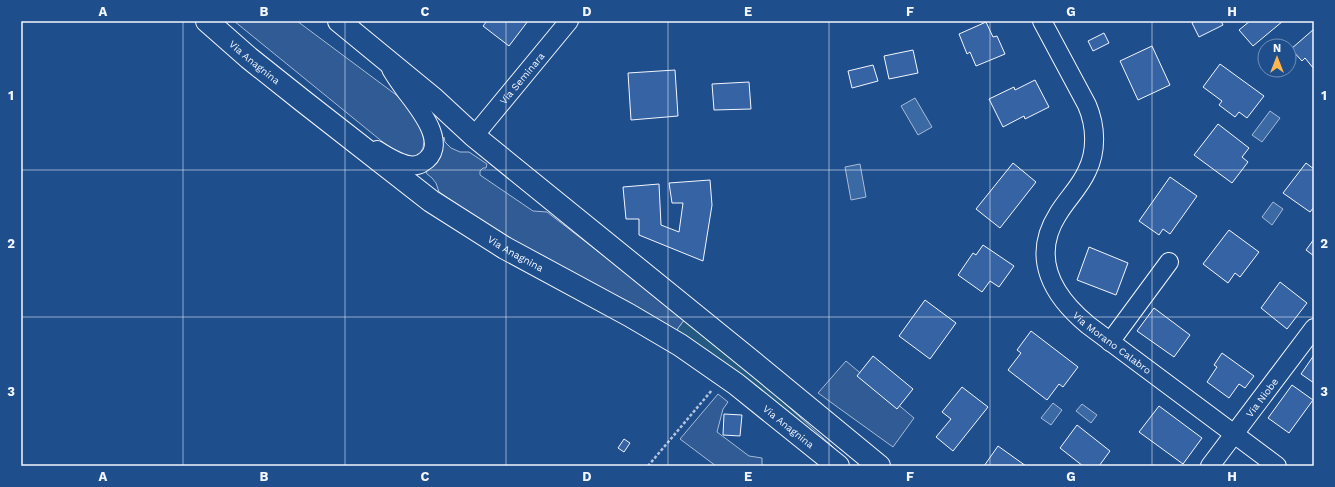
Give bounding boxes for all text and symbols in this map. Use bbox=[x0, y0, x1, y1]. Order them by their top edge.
text: A bbox=[99, 4, 108, 19]
text: B bbox=[260, 4, 269, 19]
text: C bbox=[421, 4, 430, 19]
text: D bbox=[582, 4, 592, 19]
text: E bbox=[744, 4, 752, 19]
text: F bbox=[906, 4, 914, 19]
text: G bbox=[1066, 4, 1076, 19]
text: H bbox=[1227, 4, 1237, 19]
street label: Via Anagnina bbox=[227, 38, 282, 87]
north arrow bbox=[1257, 38, 1297, 78]
text: N bbox=[1273, 42, 1281, 55]
street label: Via Seminara bbox=[498, 50, 547, 107]
text: 1 bbox=[8, 88, 14, 103]
text: 1 bbox=[1321, 88, 1327, 103]
street label: Via Anagnina bbox=[486, 233, 545, 274]
text: 2 bbox=[7, 236, 15, 251]
text: 2 bbox=[1320, 236, 1328, 251]
street label: Via Morano Calabro bbox=[1071, 310, 1153, 376]
street label: Via Niobe bbox=[1244, 376, 1281, 419]
text: 3 bbox=[7, 384, 15, 399]
text: 3 bbox=[1320, 384, 1328, 399]
street label: Via Anagnina bbox=[761, 403, 816, 451]
text: A bbox=[99, 469, 108, 484]
text: B bbox=[260, 469, 269, 484]
text: C bbox=[421, 469, 430, 484]
text: D bbox=[582, 469, 592, 484]
text: E bbox=[744, 469, 752, 484]
text: F bbox=[906, 469, 914, 484]
text: G bbox=[1066, 469, 1076, 484]
text: H bbox=[1227, 469, 1237, 484]

